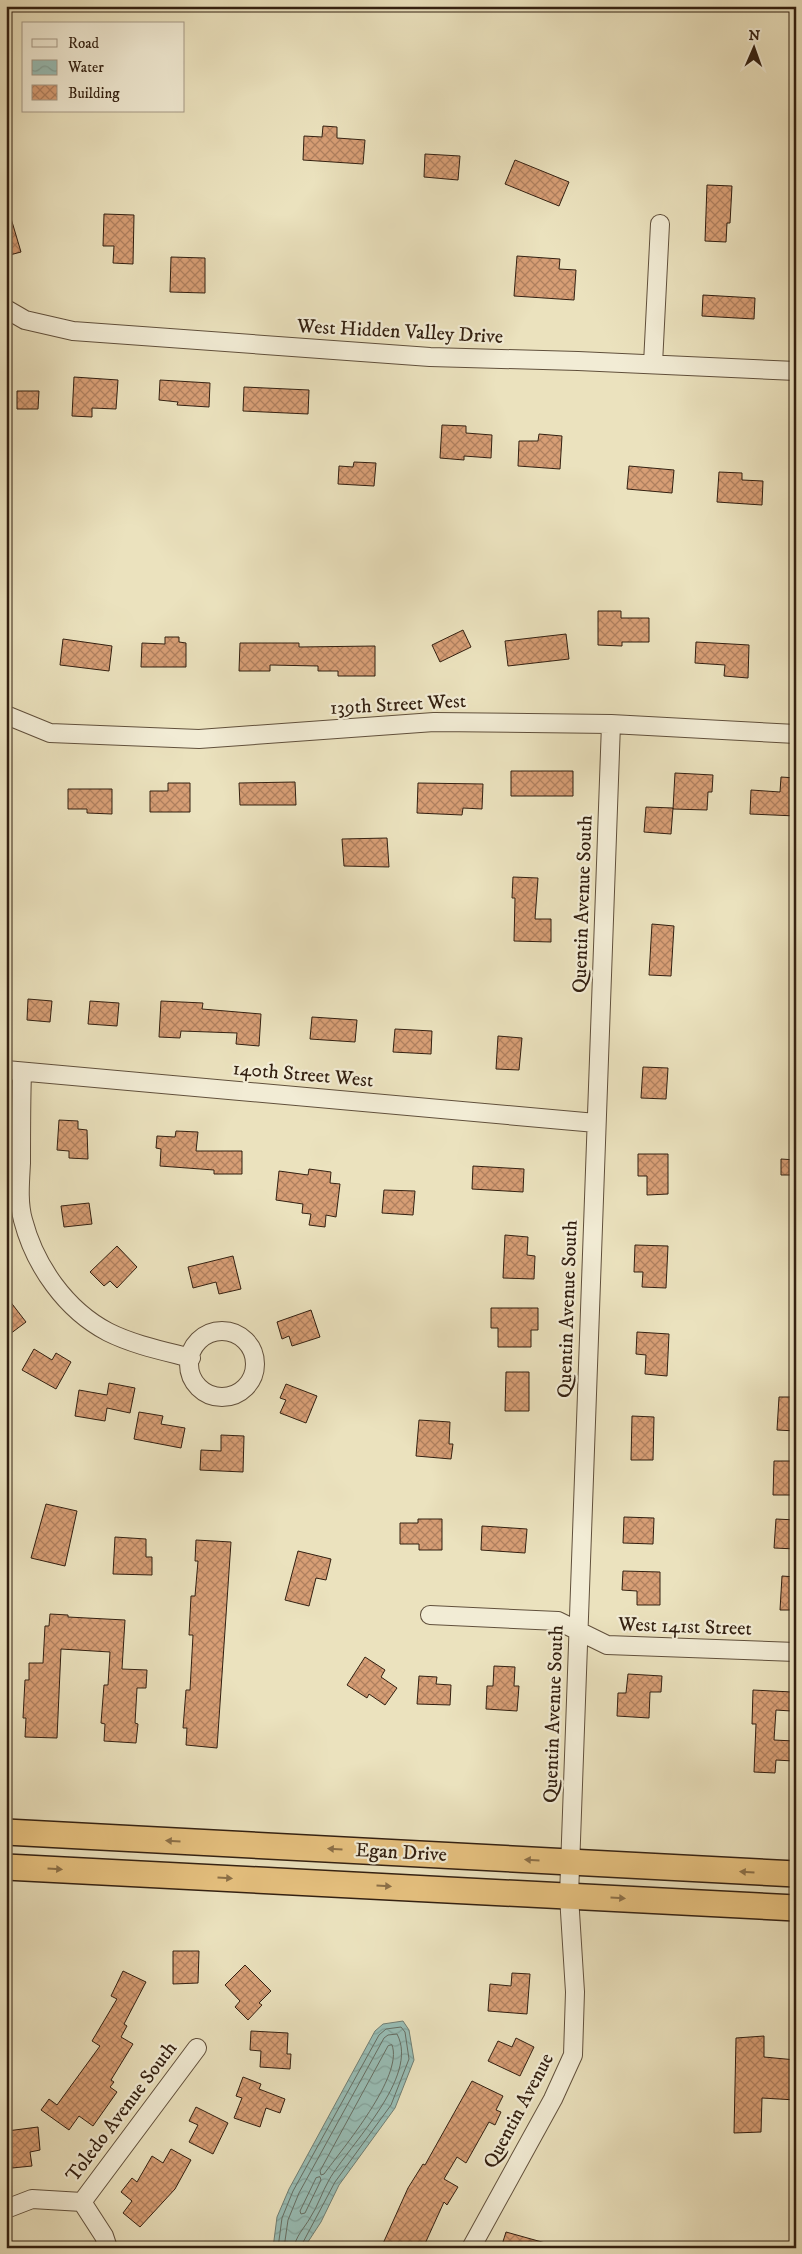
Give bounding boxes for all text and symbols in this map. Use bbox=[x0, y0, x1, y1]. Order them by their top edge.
legend bbox=[22, 22, 185, 112]
north arrow bbox=[730, 22, 780, 72]
text: N bbox=[748, 27, 761, 45]
text: Road bbox=[68, 34, 100, 53]
text: Water bbox=[67, 58, 104, 77]
text: Building bbox=[68, 84, 120, 103]
street label: West Hidden Valley Drive bbox=[295, 314, 504, 350]
street label: 139th Street West bbox=[329, 689, 467, 721]
street label: Quentin Avenue South bbox=[567, 814, 599, 993]
street label: 140th Street West bbox=[232, 1056, 374, 1094]
street label: Quentin Avenue South bbox=[552, 1219, 584, 1398]
street label: West 141st Street bbox=[617, 1612, 752, 1642]
street label: Quentin Avenue South bbox=[538, 1624, 570, 1803]
one-way arrow bbox=[165, 1836, 181, 1844]
street label: Egan Drive bbox=[355, 1838, 447, 1868]
one-way arrow bbox=[327, 1845, 343, 1853]
one-way arrow bbox=[524, 1855, 540, 1863]
one-way arrow bbox=[47, 1865, 63, 1873]
one-way arrow bbox=[739, 1867, 755, 1875]
one-way arrow bbox=[217, 1874, 233, 1882]
one-way arrow bbox=[376, 1882, 392, 1890]
one-way arrow bbox=[610, 1895, 626, 1903]
street label: Toledo Avenue South bbox=[61, 2036, 183, 2187]
street label: Quentin Avenue bbox=[478, 2049, 560, 2173]

